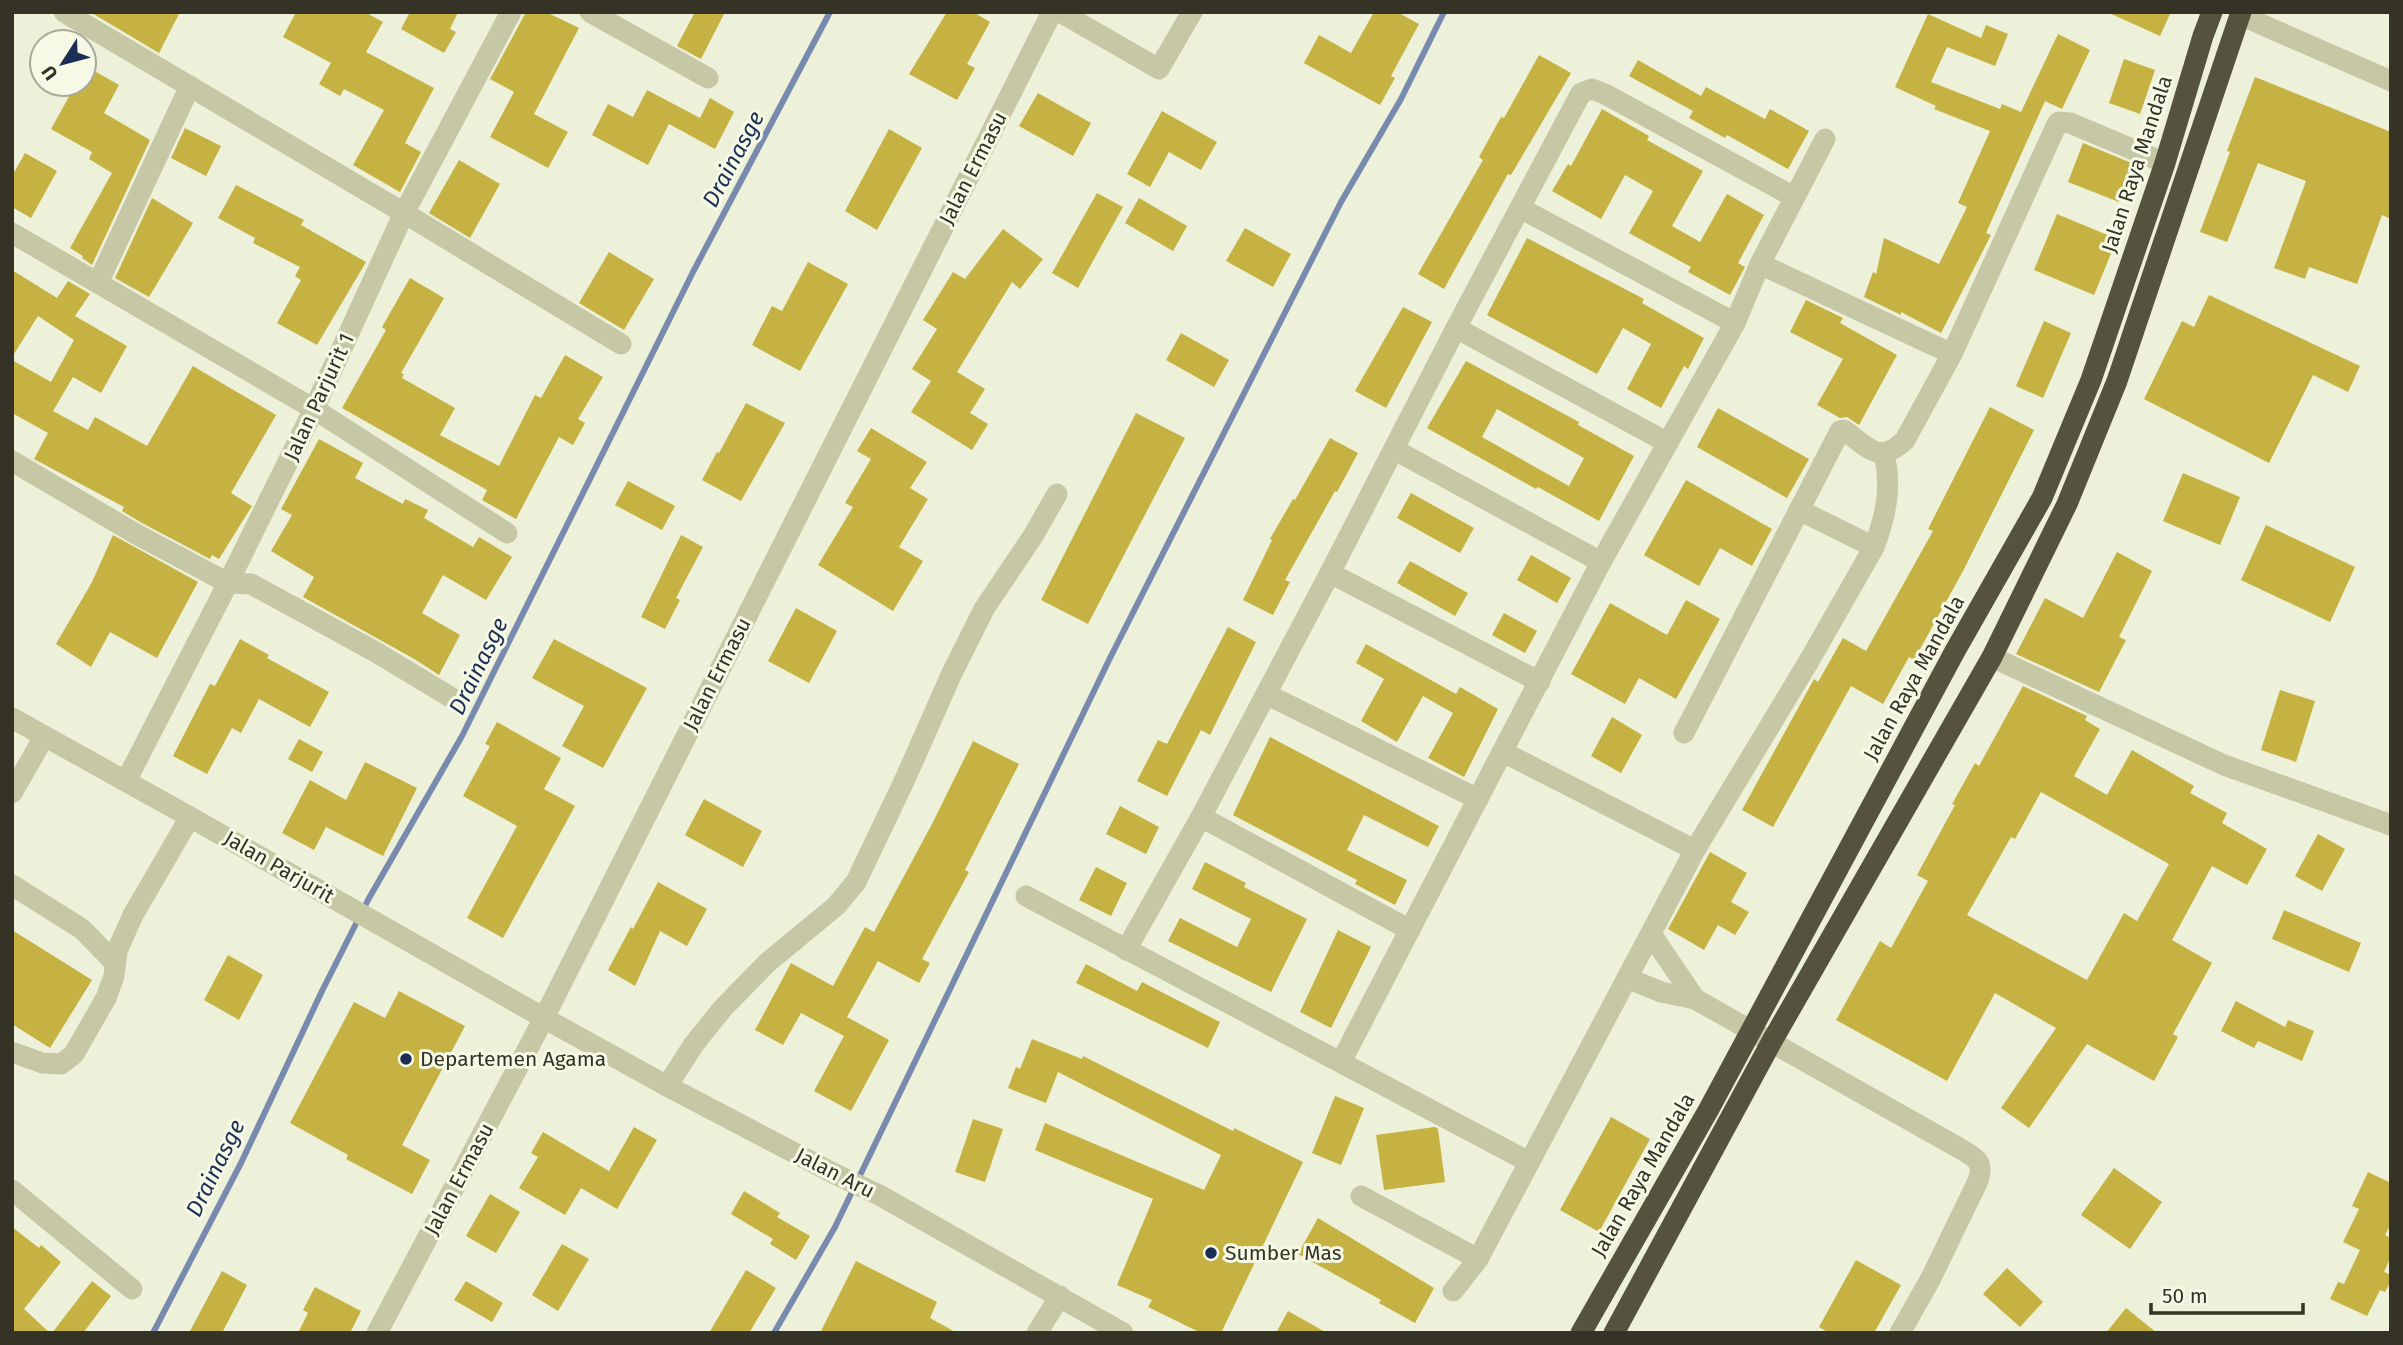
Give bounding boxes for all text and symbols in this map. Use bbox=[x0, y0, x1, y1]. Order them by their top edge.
north arrow bbox=[28, 28, 98, 98]
text: U bbox=[37, 61, 63, 84]
street label: Jalan Raya Mandala bbox=[2096, 72, 2178, 256]
water label: Drainasge bbox=[696, 106, 770, 212]
street label: Jalan Ermasu bbox=[933, 107, 1013, 229]
street label: Jalan Parjurit 1 bbox=[278, 329, 360, 465]
street label: Jalan Raya Mandala bbox=[1858, 591, 1970, 765]
water label: Drainasge bbox=[443, 613, 514, 719]
street label: Jalan Ermasu bbox=[677, 613, 757, 735]
street label: Jalan Parjurit bbox=[219, 825, 339, 909]
place label: Departemen Agama bbox=[420, 1046, 606, 1072]
marker: Departemen Agama bbox=[398, 1051, 414, 1067]
street label: Jalan Raya Mandala bbox=[1586, 1088, 1700, 1262]
water label: Drainasge bbox=[180, 1115, 251, 1221]
street label: Jalan Ermasu bbox=[419, 1118, 499, 1240]
street label: Jalan Aru bbox=[791, 1142, 879, 1204]
place label: Sumber Mas bbox=[1225, 1240, 1342, 1266]
marker: Sumber Mas bbox=[1203, 1245, 1219, 1261]
scale bar bbox=[2151, 1272, 2303, 1316]
text: 50 m bbox=[2162, 1283, 2208, 1309]

